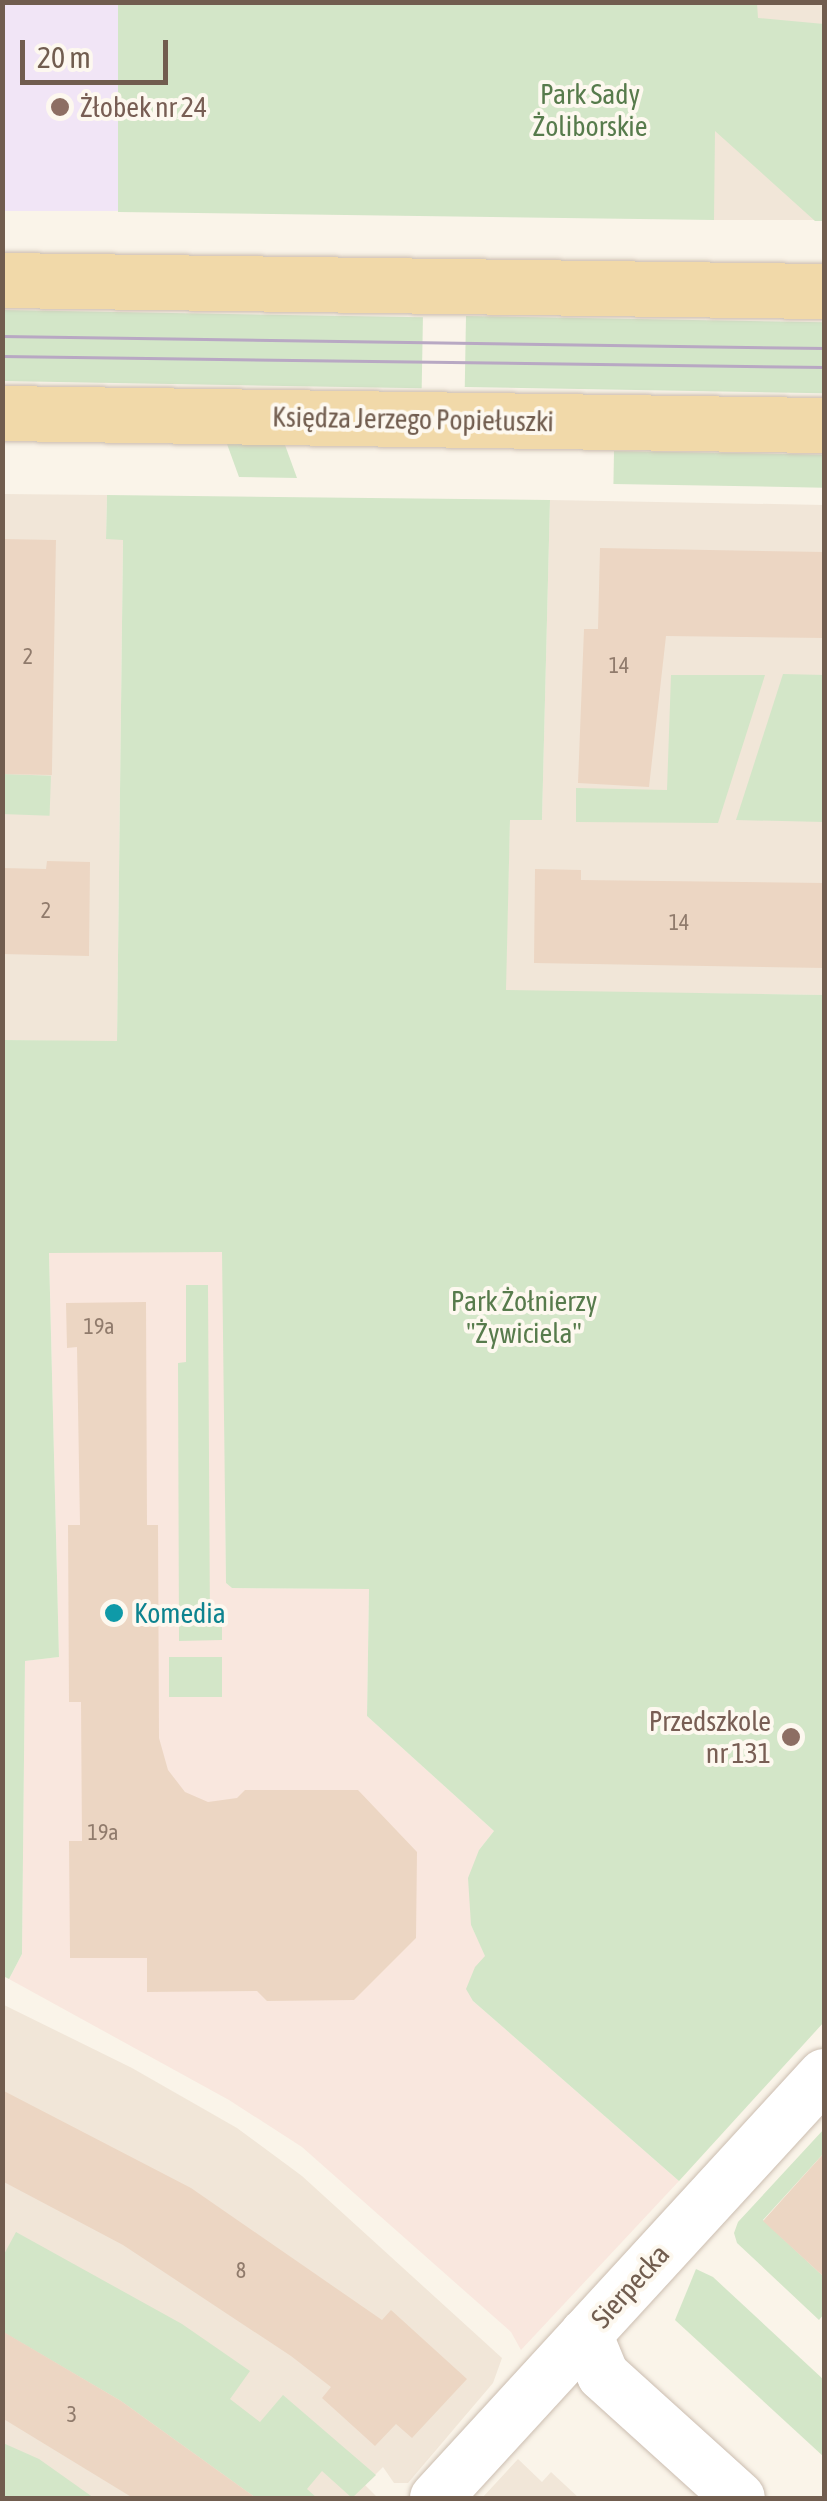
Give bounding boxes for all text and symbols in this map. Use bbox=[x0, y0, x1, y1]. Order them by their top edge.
scale bar bbox=[25, 20, 172, 82]
text: 20 m bbox=[37, 40, 91, 74]
park label: Park Sady Żoliborskie bbox=[533, 77, 647, 143]
place label: Żłobek nr 24 bbox=[80, 90, 207, 124]
marker: Żłobek nr 24 bbox=[49, 96, 71, 118]
street label: Księdza Jerzego Popiełuszki bbox=[272, 400, 554, 438]
house number: 2 bbox=[23, 644, 33, 670]
house number: 14 bbox=[609, 653, 629, 679]
house number: 2 bbox=[41, 898, 51, 924]
house number: 14 bbox=[669, 910, 689, 936]
park label: Park Żołnierzy "Żywiciela" bbox=[451, 1284, 597, 1350]
house number: 19a bbox=[84, 1314, 114, 1340]
place label: Komedia bbox=[134, 1596, 226, 1630]
marker: Komedia bbox=[103, 1602, 125, 1624]
place label: Przedszkole nr 131 bbox=[649, 1704, 771, 1770]
marker: Przedszkole nr 131 bbox=[780, 1726, 802, 1748]
house number: 19a bbox=[88, 1820, 118, 1846]
street label: Sierpecka bbox=[584, 2237, 676, 2335]
house number: 8 bbox=[236, 2258, 246, 2284]
house number: 3 bbox=[67, 2402, 77, 2428]

